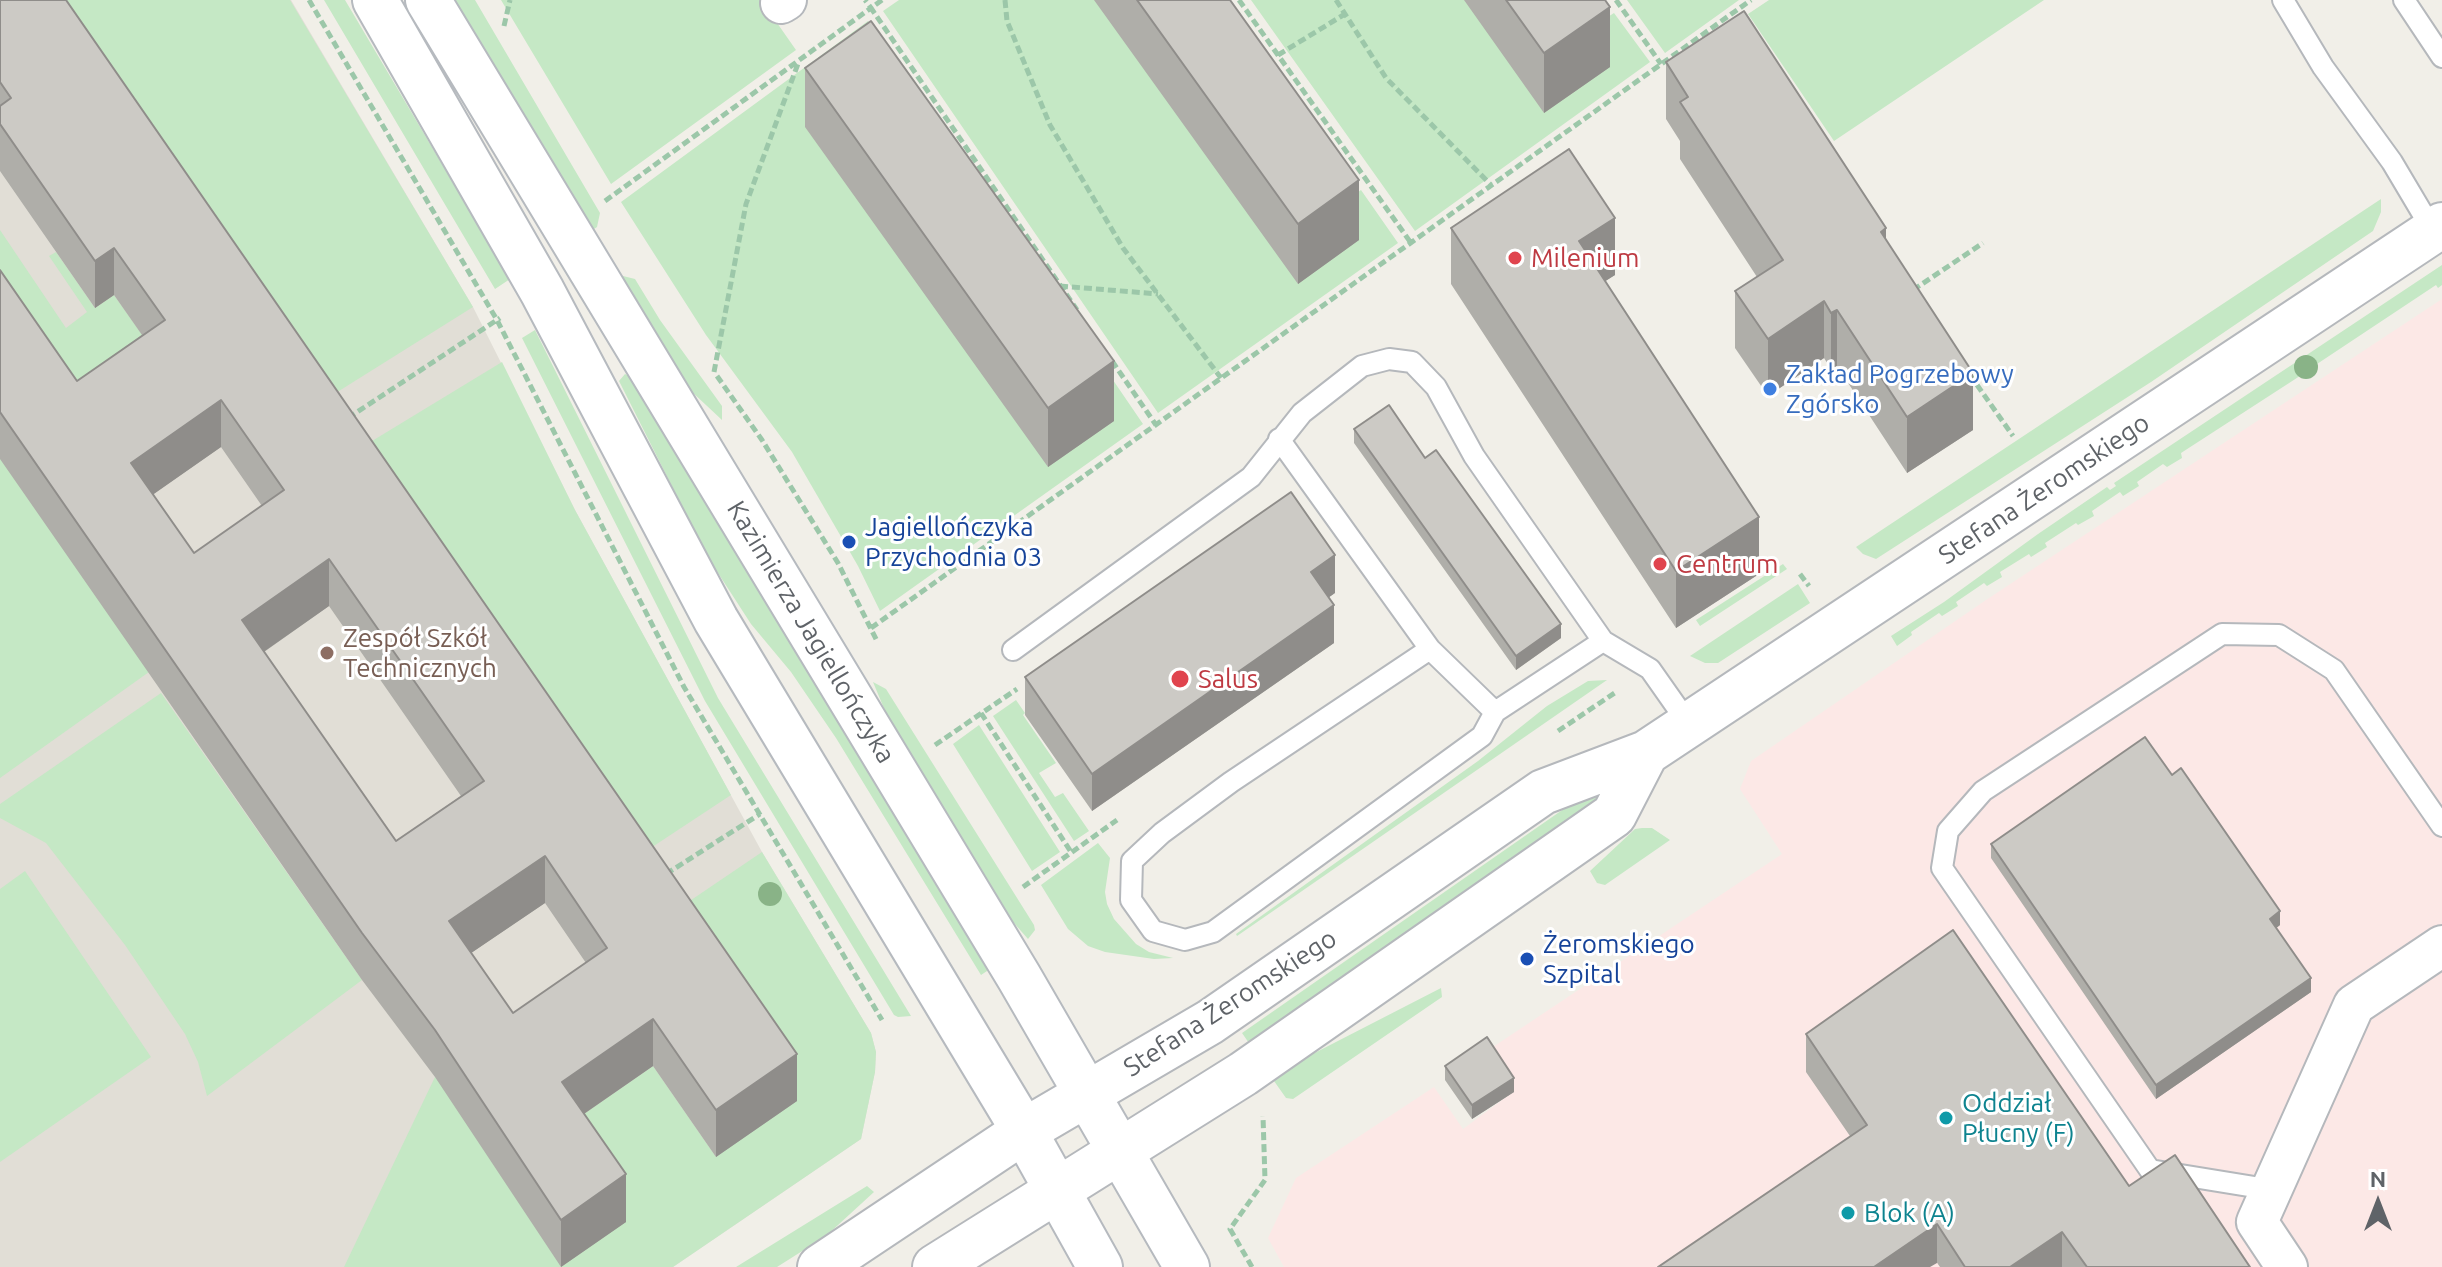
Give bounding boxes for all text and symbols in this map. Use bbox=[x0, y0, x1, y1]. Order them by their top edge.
place label: Milenium bbox=[1531, 242, 1640, 274]
marker: Milenium bbox=[1506, 249, 1524, 267]
place label: Zakład Pogrzebowy Zgórsko bbox=[1786, 358, 2014, 420]
marker: Zakład Pogrzebowy Zgórsko bbox=[1761, 380, 1779, 398]
street label: Stefana Żeromskiego bbox=[1933, 407, 2155, 571]
street label: Kazimierza Jagiellończyka bbox=[720, 495, 902, 769]
place label: Jagiellończyka Przychodnia 03 bbox=[865, 511, 1042, 572]
marker: Jagiellończyka Przychodnia 03 bbox=[840, 533, 858, 551]
place label: Centrum bbox=[1676, 548, 1778, 580]
marker: Centrum bbox=[1651, 555, 1669, 573]
place label: Zespół Szkół Technicznych bbox=[343, 622, 497, 684]
marker: Zespół Szkół Technicznych bbox=[318, 644, 336, 662]
place label: Salus bbox=[1198, 663, 1258, 695]
marker: Salus bbox=[1169, 668, 1191, 690]
street label: Stefana Żeromskiego bbox=[1118, 923, 1342, 1083]
place label: Żeromskiego Szpital bbox=[1543, 928, 1695, 990]
marker: Żeromskiego Szpital bbox=[1518, 950, 1536, 968]
place label: Oddział Płucny (F) bbox=[1962, 1087, 2075, 1148]
marker: Oddział Płucny (F) bbox=[1937, 1109, 1955, 1127]
north arrow bbox=[2338, 1163, 2418, 1243]
text: N bbox=[2370, 1166, 2386, 1191]
place label: Blok (A) bbox=[1864, 1197, 1955, 1229]
marker: Blok (A) bbox=[1839, 1204, 1857, 1222]

